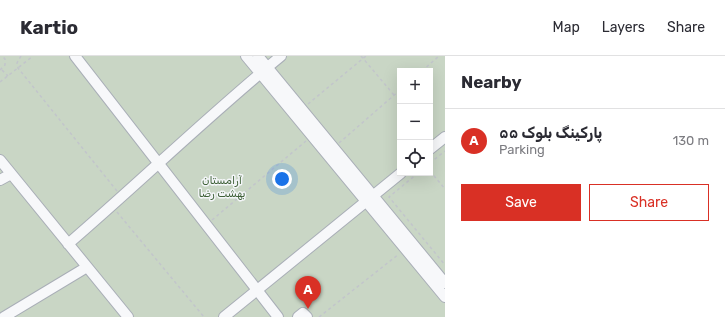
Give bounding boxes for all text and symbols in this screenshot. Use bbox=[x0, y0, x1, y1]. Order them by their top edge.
text: Kartio bbox=[20, 16, 78, 39]
text: Map bbox=[553, 19, 580, 36]
text: Layers bbox=[602, 19, 645, 36]
text: Share bbox=[667, 19, 705, 36]
map controls bbox=[397, 68, 433, 176]
button: + bbox=[397, 68, 433, 104]
text: Nearby bbox=[461, 72, 522, 92]
button: − bbox=[397, 104, 433, 140]
text: پارکینگ بلوک ۵۵ bbox=[499, 124, 602, 142]
text: A bbox=[469, 133, 479, 148]
text: 130 m bbox=[673, 133, 709, 148]
button: locate bbox=[397, 140, 433, 176]
text: Parking bbox=[499, 142, 545, 157]
your location bbox=[272, 169, 292, 189]
park label: آرامستان بهشت رضا bbox=[198, 174, 246, 200]
button: Save bbox=[461, 184, 581, 221]
button: Share bbox=[589, 184, 709, 221]
pin: A bbox=[295, 276, 321, 309]

